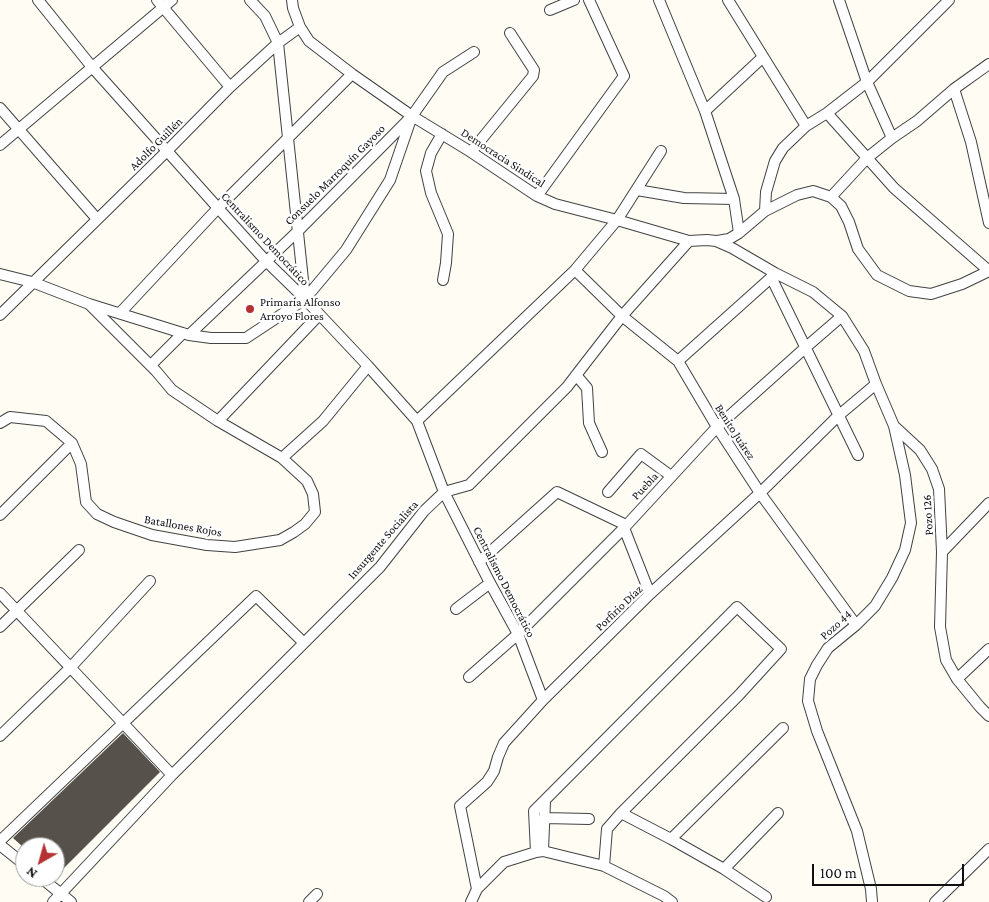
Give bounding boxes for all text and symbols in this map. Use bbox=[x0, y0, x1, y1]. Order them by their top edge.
street label: Adolfo Guillén bbox=[126, 114, 186, 174]
street label: Consuelo Marroquín Gayoso bbox=[282, 122, 388, 228]
street label: Democracia Sindical bbox=[458, 125, 548, 191]
street label: Centralismo Democrático bbox=[218, 189, 312, 289]
place label: Primaria Alfonso Arroyo Flores bbox=[260, 295, 340, 323]
marker: Primaria Alfonso Arroyo Flores bbox=[244, 303, 256, 315]
street label: Benito Juárez bbox=[712, 401, 758, 463]
street label: Puebla bbox=[629, 469, 661, 503]
street label: Pozo 126 bbox=[920, 494, 936, 536]
street label: Insurgente Socialista bbox=[345, 498, 421, 582]
street label: Batallones Rojos bbox=[143, 512, 223, 540]
street label: Centralismo Democrático bbox=[470, 524, 538, 640]
street label: Porfirio Díaz bbox=[592, 582, 646, 634]
street label: Pozo 44 bbox=[817, 607, 855, 643]
north arrow bbox=[15, 837, 65, 887]
scale bar bbox=[814, 854, 966, 886]
text: N bbox=[23, 864, 40, 882]
text: 100 m bbox=[820, 865, 857, 881]

